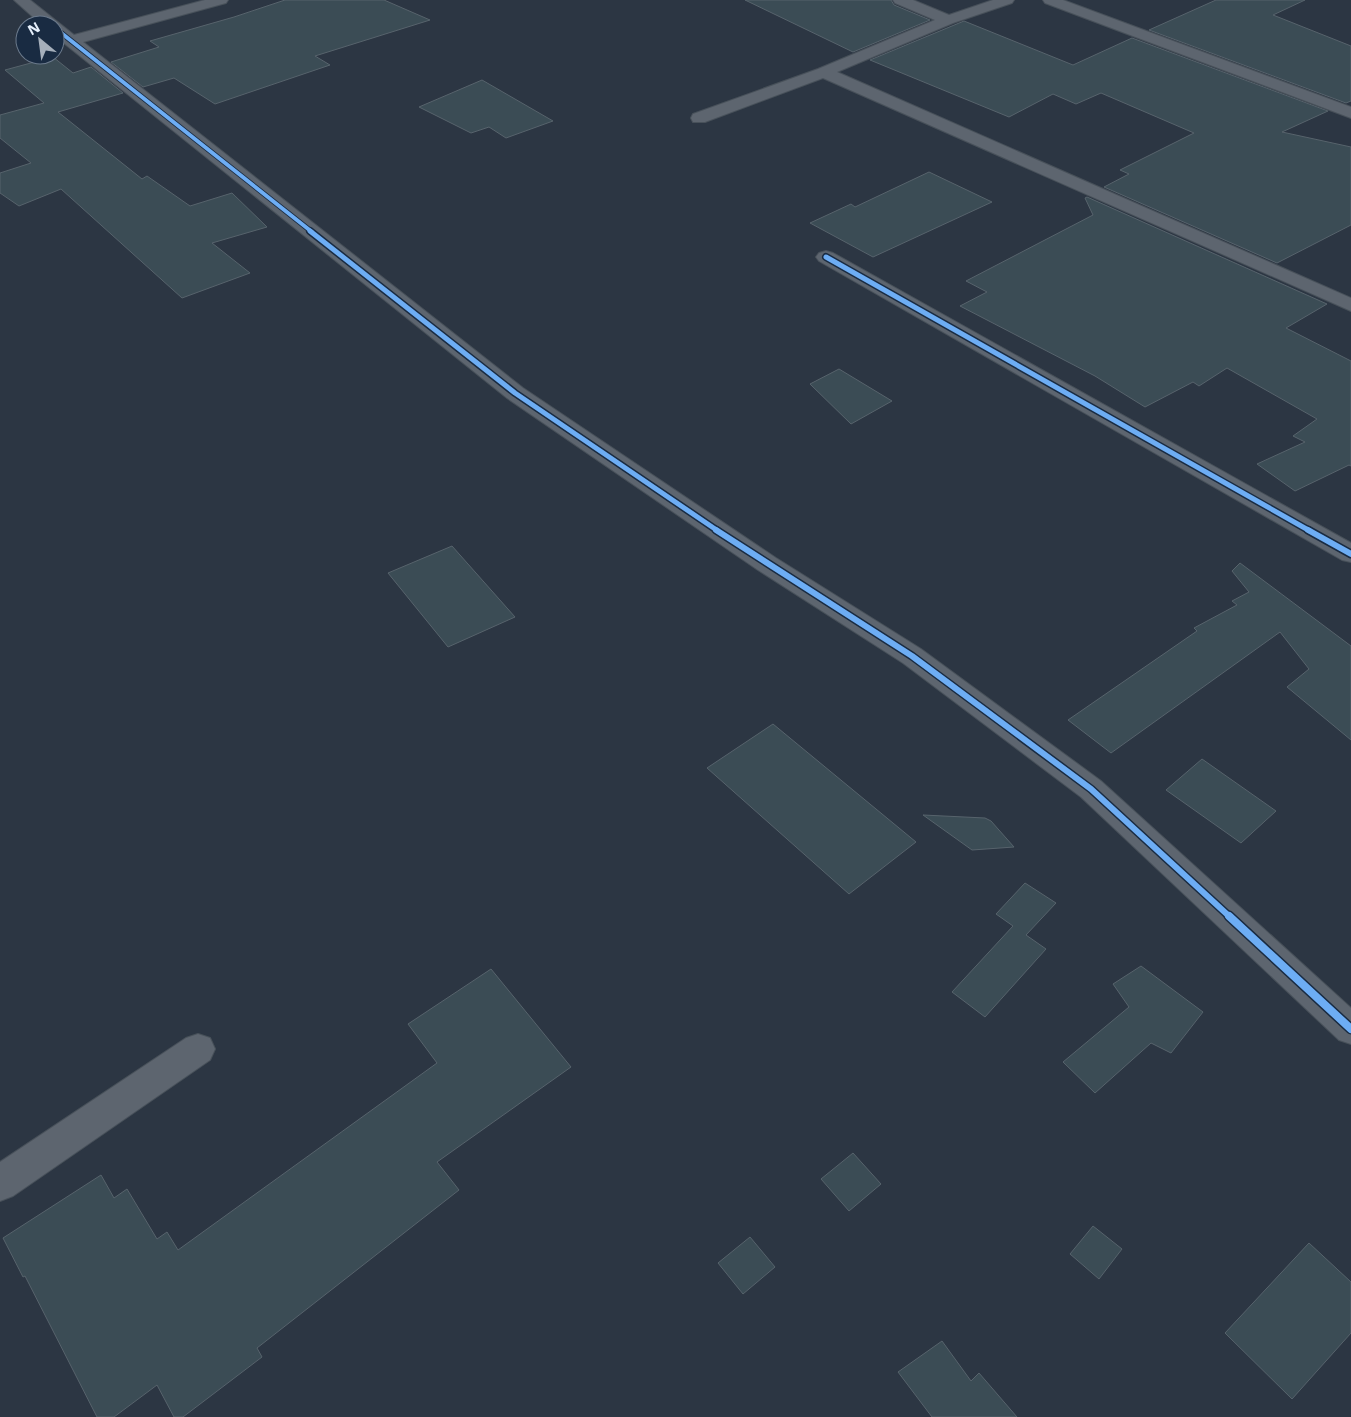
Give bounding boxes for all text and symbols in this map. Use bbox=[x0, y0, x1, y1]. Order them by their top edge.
north arrow bbox=[15, 15, 65, 65]
text: N bbox=[24, 17, 43, 39]

